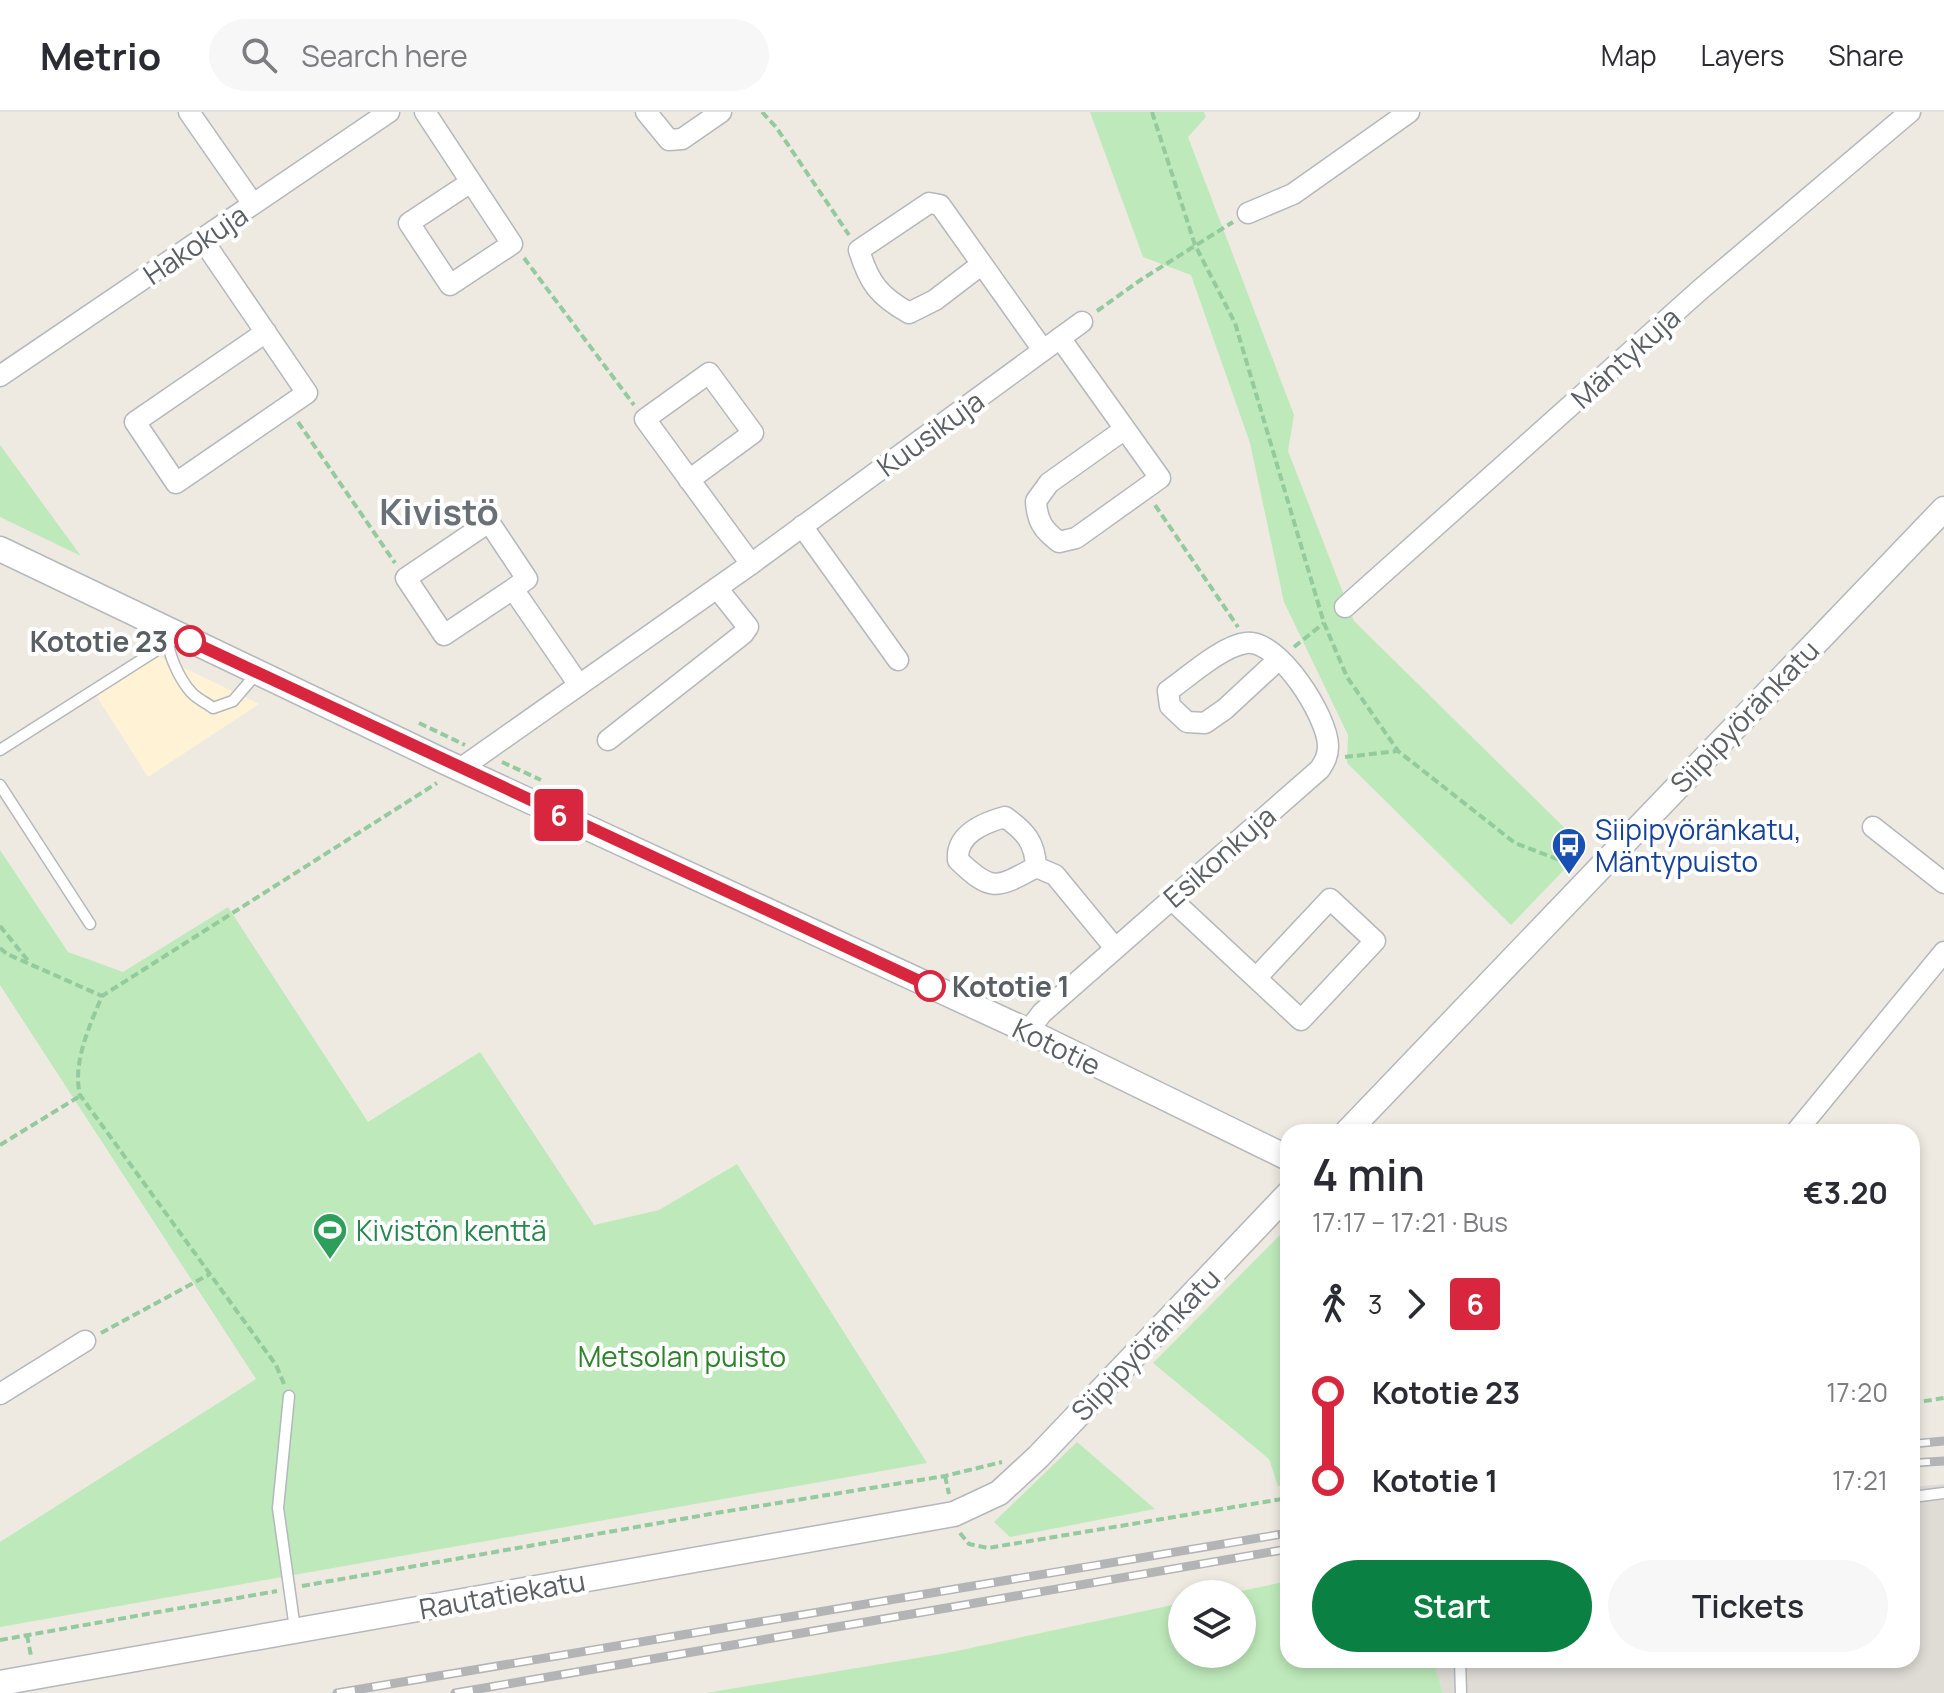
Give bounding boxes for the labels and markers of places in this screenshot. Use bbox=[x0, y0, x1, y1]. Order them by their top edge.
place label: Kototie 23 bbox=[30, 622, 168, 660]
marker: Kototie 23 bbox=[175, 626, 205, 656]
place label: Siipipyöränkatu, Mäntypuisto bbox=[1595, 810, 1802, 880]
bus stop icon: Siipipyöränkatu, Mäntypuisto bbox=[1550, 826, 1588, 876]
place label: Kototie 1 bbox=[952, 967, 1070, 1005]
marker: Kototie 1 bbox=[915, 971, 945, 1001]
sports icon: Kivistön kenttä bbox=[311, 1211, 349, 1261]
place label: Kivistön kenttä bbox=[356, 1211, 547, 1249]

